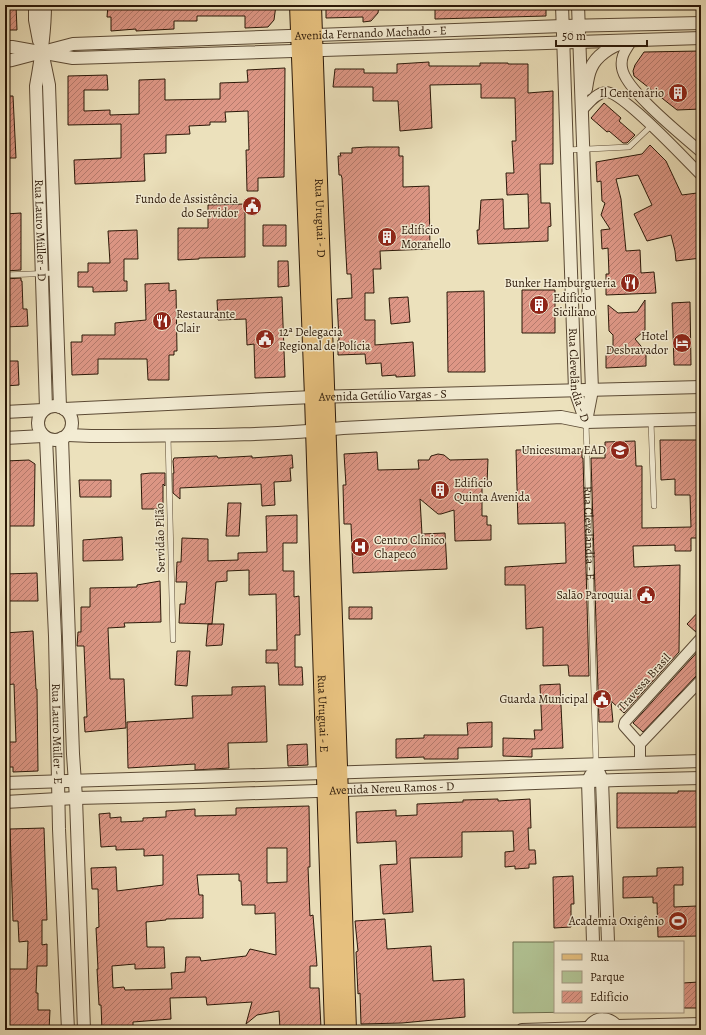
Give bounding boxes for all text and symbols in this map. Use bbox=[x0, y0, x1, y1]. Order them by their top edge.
street label: Avenida Fernando Machado - E bbox=[293, 22, 447, 44]
scale bar bbox=[556, 22, 647, 48]
text: 50 m bbox=[562, 28, 586, 44]
building icon: Il Centenário bbox=[667, 82, 689, 104]
place label: Il Centenário bbox=[600, 85, 664, 101]
street label: Rua Uruguai - D bbox=[311, 178, 330, 258]
street label: Rua Lauro Müller - D bbox=[31, 179, 50, 282]
place label: Fundo de Assistência do Servidor bbox=[135, 191, 238, 221]
public building icon: Fundo de Assistência do Servidor bbox=[241, 195, 263, 217]
place label: Edifício Moranello bbox=[401, 222, 451, 252]
building icon: Edifício Moranello bbox=[376, 226, 398, 248]
restaurant icon: Bunker Hamburgueria bbox=[619, 272, 641, 294]
place label: Bunker Hamburgueria bbox=[505, 275, 616, 291]
place label: Edifício Siciliano bbox=[553, 290, 596, 320]
building icon: Edifício Siciliano bbox=[528, 294, 550, 316]
place label: Restaurante Clair bbox=[176, 306, 235, 336]
restaurant icon: Restaurante Clair bbox=[151, 310, 173, 332]
place label: 12ª Delegacia Regional de Polícia bbox=[279, 324, 371, 354]
public building icon: 12ª Delegacia Regional de Polícia bbox=[254, 328, 276, 350]
street label: Rua Clevelândia - D bbox=[565, 328, 593, 424]
place label: Hotel Desbravador bbox=[606, 328, 668, 358]
hotel icon: Hotel Desbravador bbox=[671, 332, 693, 354]
street label: Avenida Getúlio Vargas - S bbox=[317, 386, 447, 405]
school or university icon: Unicesumar EAD bbox=[609, 439, 631, 461]
place label: Unicesumar EAD bbox=[521, 442, 606, 458]
place label: Edifício Quinta Avenida bbox=[454, 475, 530, 505]
building icon: Edifício Quinta Avenida bbox=[429, 479, 451, 501]
street label: Rua Clevelândia - E bbox=[580, 486, 599, 580]
street label: Servidão Pilão bbox=[151, 503, 169, 573]
place label: Centro Clínico Chapecó bbox=[374, 532, 445, 562]
hospital icon: Centro Clínico Chapecó bbox=[349, 536, 371, 558]
public building icon: Salão Paroquial bbox=[635, 584, 657, 606]
place label: Salão Paroquial bbox=[556, 587, 632, 603]
street label: Travessa Brasil bbox=[614, 650, 674, 714]
street label: Rua Uruguai - E bbox=[314, 674, 332, 753]
street label: Rua Lauro Müller - E bbox=[48, 683, 66, 784]
public building icon: Guarda Municipal bbox=[591, 688, 613, 710]
place label: Guarda Municipal bbox=[500, 691, 588, 707]
street label: Avenida Nereu Ramos - D bbox=[328, 778, 455, 798]
sports icon: Academia Oxigênio bbox=[667, 910, 689, 932]
place label: Academia Oxigênio bbox=[568, 913, 664, 929]
legend bbox=[554, 941, 684, 1013]
text: Rua bbox=[590, 949, 609, 965]
text: Parque bbox=[590, 969, 625, 985]
text: Edifício bbox=[590, 989, 628, 1005]

